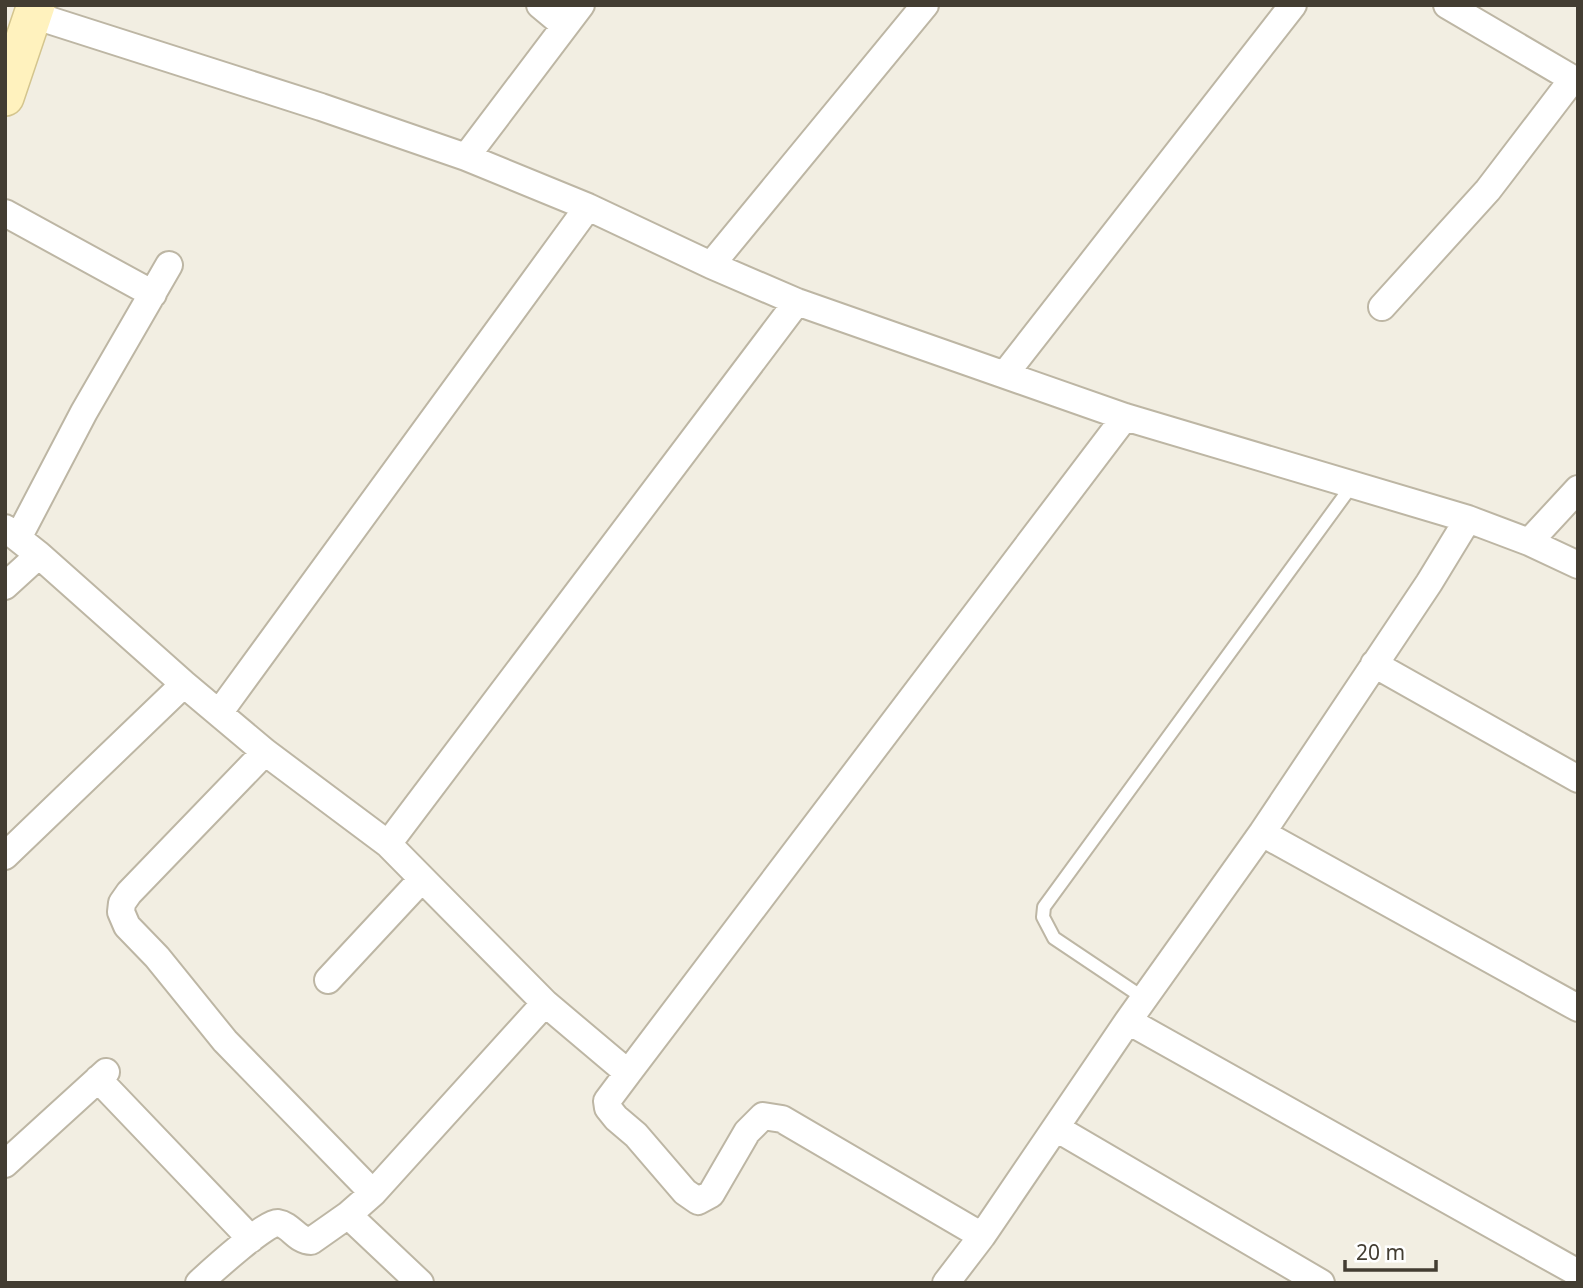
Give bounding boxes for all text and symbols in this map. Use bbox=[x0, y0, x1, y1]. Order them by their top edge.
scale bar bbox=[1345, 1228, 1436, 1272]
text: 20 m bbox=[1356, 1238, 1405, 1266]

